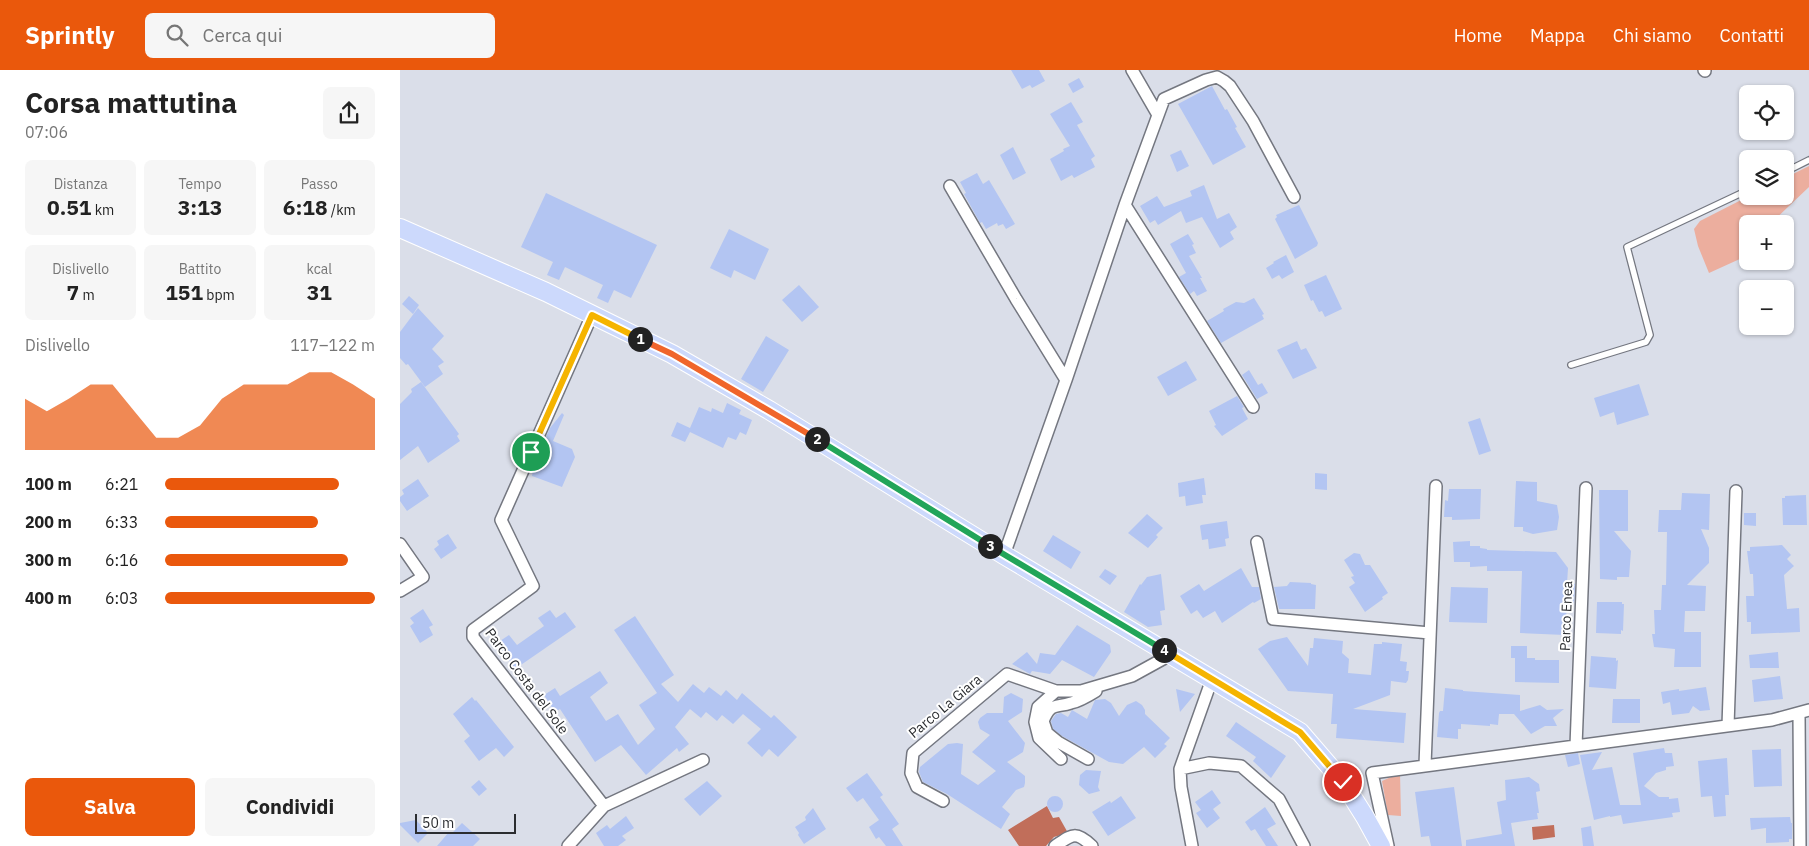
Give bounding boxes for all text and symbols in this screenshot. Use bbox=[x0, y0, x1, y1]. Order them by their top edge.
search box bbox=[145, 13, 495, 58]
text: Sprintly bbox=[25, 19, 115, 51]
icon: search bbox=[163, 21, 191, 49]
text: Cerca qui bbox=[203, 23, 282, 47]
text: Home bbox=[1454, 24, 1502, 47]
text: Mappa bbox=[1530, 24, 1585, 47]
text: Chi siamo bbox=[1613, 24, 1692, 47]
text: Contatti bbox=[1720, 24, 1784, 47]
text: Corsa mattutina bbox=[25, 84, 237, 121]
map controls bbox=[1739, 85, 1794, 335]
button: locate bbox=[1739, 85, 1794, 140]
button: share bbox=[323, 87, 375, 139]
text: 07:06 bbox=[25, 122, 68, 142]
button: layers bbox=[1739, 150, 1794, 205]
text: Distanza bbox=[54, 175, 108, 193]
text: Tempo bbox=[179, 175, 221, 193]
text: Passo bbox=[301, 175, 338, 193]
text: 0.51 bbox=[47, 193, 91, 221]
text: 3:13 bbox=[178, 193, 222, 221]
text: 6:18 bbox=[283, 193, 328, 221]
text: km bbox=[91, 201, 114, 219]
text: /km bbox=[328, 201, 356, 219]
button: + bbox=[1739, 215, 1794, 270]
text: Dislivello bbox=[52, 260, 109, 278]
text: Battito bbox=[179, 260, 221, 278]
text: kcal bbox=[307, 260, 332, 278]
text: 7 bbox=[67, 278, 79, 306]
text: 151 bbox=[165, 278, 203, 306]
text: 31 bbox=[307, 278, 332, 306]
button: − bbox=[1739, 280, 1794, 335]
text: m bbox=[79, 286, 95, 304]
text: bpm bbox=[203, 286, 235, 304]
pin: 1 bbox=[628, 326, 652, 352]
text: 1 bbox=[636, 330, 645, 348]
text: Dislivello bbox=[25, 335, 90, 355]
text: 117–122 m bbox=[290, 335, 375, 355]
pin: 2 bbox=[804, 426, 830, 452]
text: 2 bbox=[813, 430, 822, 448]
pin bbox=[510, 431, 552, 473]
icon: arrive bbox=[517, 438, 545, 466]
text: 100 m bbox=[25, 474, 72, 494]
text: 6:21 bbox=[105, 474, 138, 494]
text: 200 m bbox=[25, 512, 72, 532]
text: 6:33 bbox=[105, 512, 138, 532]
pin: 3 bbox=[978, 534, 1002, 558]
text: 3 bbox=[986, 537, 995, 555]
text: 300 m bbox=[25, 550, 72, 570]
text: 6:16 bbox=[105, 550, 138, 570]
street label: Parco Enea bbox=[1556, 580, 1576, 651]
text: 400 m bbox=[25, 588, 72, 608]
text: 6:03 bbox=[105, 588, 138, 608]
street label: Parco Costa del Sole bbox=[481, 624, 573, 738]
pin: 4 bbox=[1152, 638, 1176, 662]
text: 4 bbox=[1160, 641, 1169, 659]
street label: Parco La Giara bbox=[905, 670, 986, 742]
pin bbox=[1322, 761, 1364, 803]
icon: check bbox=[1329, 768, 1357, 796]
button: Salva bbox=[25, 778, 195, 836]
button: Condividi bbox=[205, 778, 375, 836]
scale bar bbox=[415, 811, 516, 834]
text: 50 m bbox=[422, 814, 454, 832]

